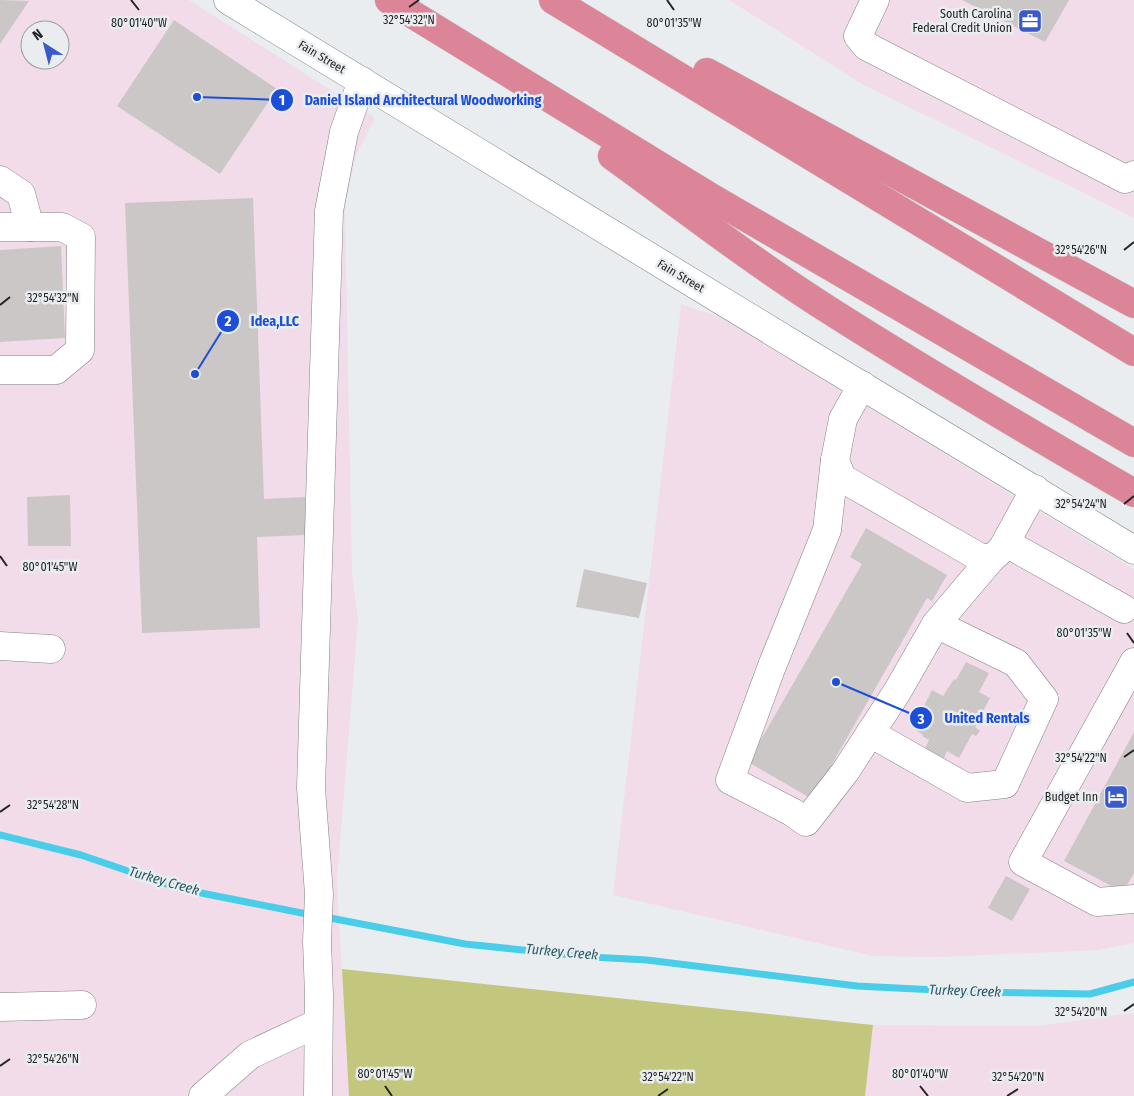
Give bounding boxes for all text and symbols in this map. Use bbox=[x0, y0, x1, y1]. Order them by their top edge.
place label: South Carolina Federal Credit Union bbox=[912, 7, 1012, 35]
office icon: South Carolina Federal Credit Union bbox=[1017, 8, 1043, 34]
text: 32°54'32"N bbox=[383, 13, 435, 27]
text: 80°01'40"W bbox=[111, 16, 167, 30]
text: 80°01'35"W bbox=[646, 16, 702, 30]
north arrow bbox=[20, 20, 70, 70]
text: N bbox=[29, 26, 46, 44]
street label: Fain Street bbox=[296, 38, 348, 76]
callout: Daniel Island Architectural Woodworking bbox=[270, 86, 551, 115]
text: 1 bbox=[279, 91, 285, 109]
text: Daniel Island Architectural Woodworking bbox=[305, 92, 541, 109]
text: 32°54'26"N bbox=[1055, 243, 1107, 257]
street label: Fain Street bbox=[655, 257, 707, 295]
text: 32°54'32"N bbox=[27, 291, 79, 305]
callout: Idea,LLC bbox=[215, 306, 309, 335]
text: 2 bbox=[224, 312, 232, 330]
text: Idea,LLC bbox=[251, 313, 300, 330]
text: 32°54'24"N bbox=[1055, 497, 1107, 511]
text: 80°01'45"W bbox=[23, 560, 77, 574]
text: 80°01'35"W bbox=[1056, 626, 1112, 640]
callout: United Rentals bbox=[909, 704, 1039, 733]
text: 3 bbox=[916, 710, 925, 728]
text: United Rentals bbox=[944, 710, 1030, 727]
text: 32°54'22"N bbox=[1055, 751, 1107, 765]
hotel icon: Budget Inn bbox=[1103, 784, 1129, 810]
place label: Budget Inn bbox=[1045, 790, 1098, 804]
text: 32°54'28"N bbox=[27, 798, 79, 812]
water label: Turkey Creek bbox=[127, 863, 201, 899]
water label: Turkey Creek bbox=[525, 940, 599, 964]
water label: Turkey Creek bbox=[929, 981, 1002, 1001]
text: 32°54'20"N bbox=[1055, 1005, 1107, 1019]
text: 32°54'26"N bbox=[27, 1052, 79, 1066]
text: 80°01'45"W bbox=[358, 1067, 412, 1081]
text: 80°01'40"W bbox=[892, 1067, 948, 1081]
text: 32°54'22"N bbox=[642, 1070, 694, 1084]
text: 32°54'20"N bbox=[992, 1070, 1044, 1084]

